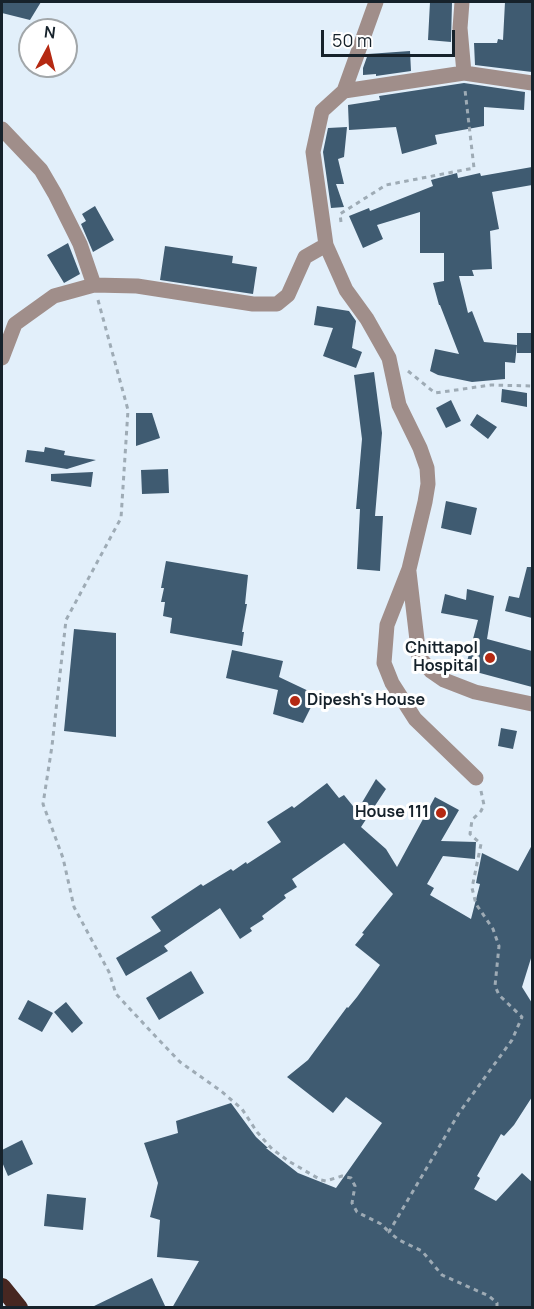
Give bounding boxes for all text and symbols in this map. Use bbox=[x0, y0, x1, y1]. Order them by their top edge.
north arrow bbox=[18, 18, 78, 78]
scale bar bbox=[324, 18, 458, 56]
text: N bbox=[43, 21, 57, 44]
text: 50 m bbox=[332, 28, 372, 52]
place label: Chittapol Hospital bbox=[405, 639, 478, 677]
marker: Chittapol Hospital bbox=[483, 651, 497, 665]
place label: Dipesh's House bbox=[307, 691, 425, 711]
marker: Dipesh's House bbox=[288, 694, 302, 708]
place label: House 111 bbox=[355, 803, 429, 823]
marker: House 111 bbox=[434, 806, 448, 820]

